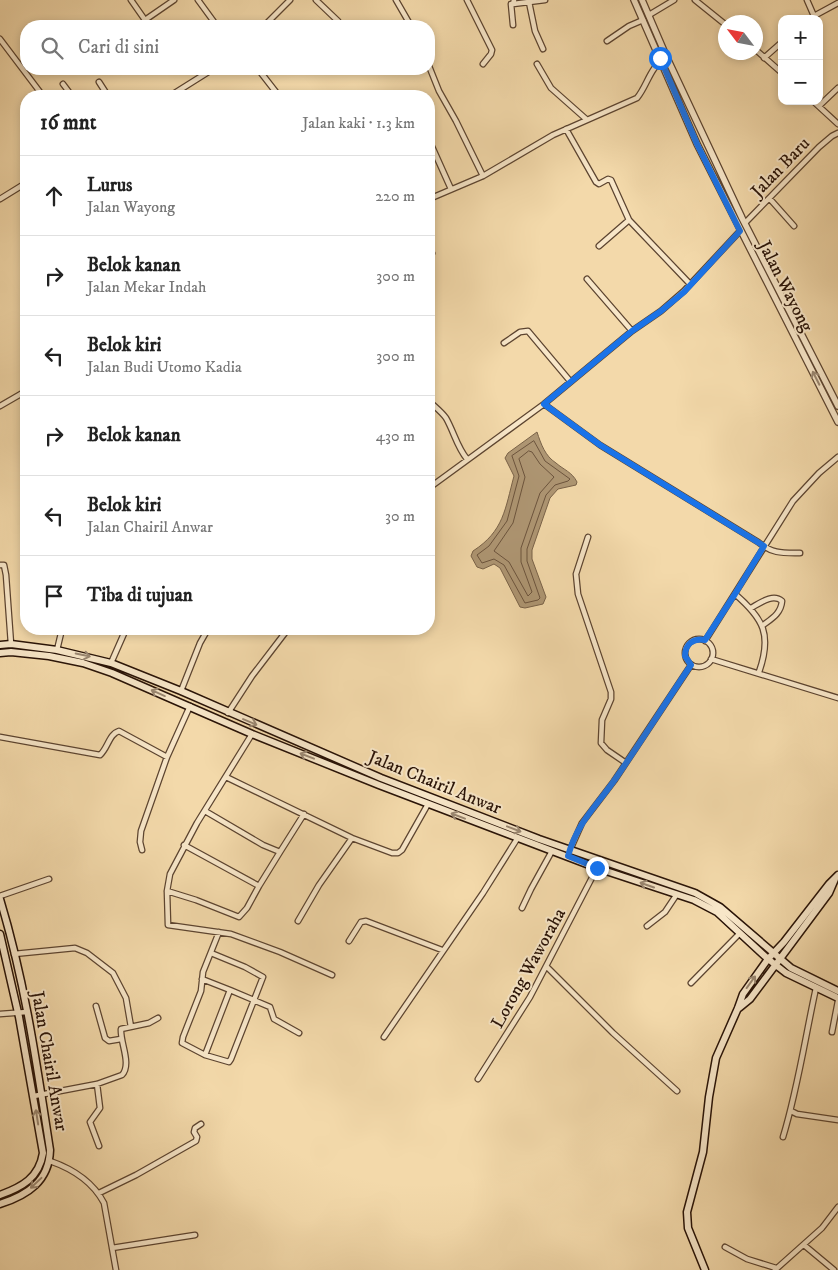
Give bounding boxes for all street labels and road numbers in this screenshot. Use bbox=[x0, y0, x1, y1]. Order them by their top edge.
street label: Jalan Baru bbox=[745, 133, 815, 204]
street label: Jalan Wayong bbox=[752, 236, 818, 336]
street label: Jalan Chairil Anwar bbox=[363, 745, 505, 820]
street label: Lorong Waworaha bbox=[487, 904, 571, 1032]
street label: Jalan Chairil Anwar bbox=[26, 988, 72, 1133]

